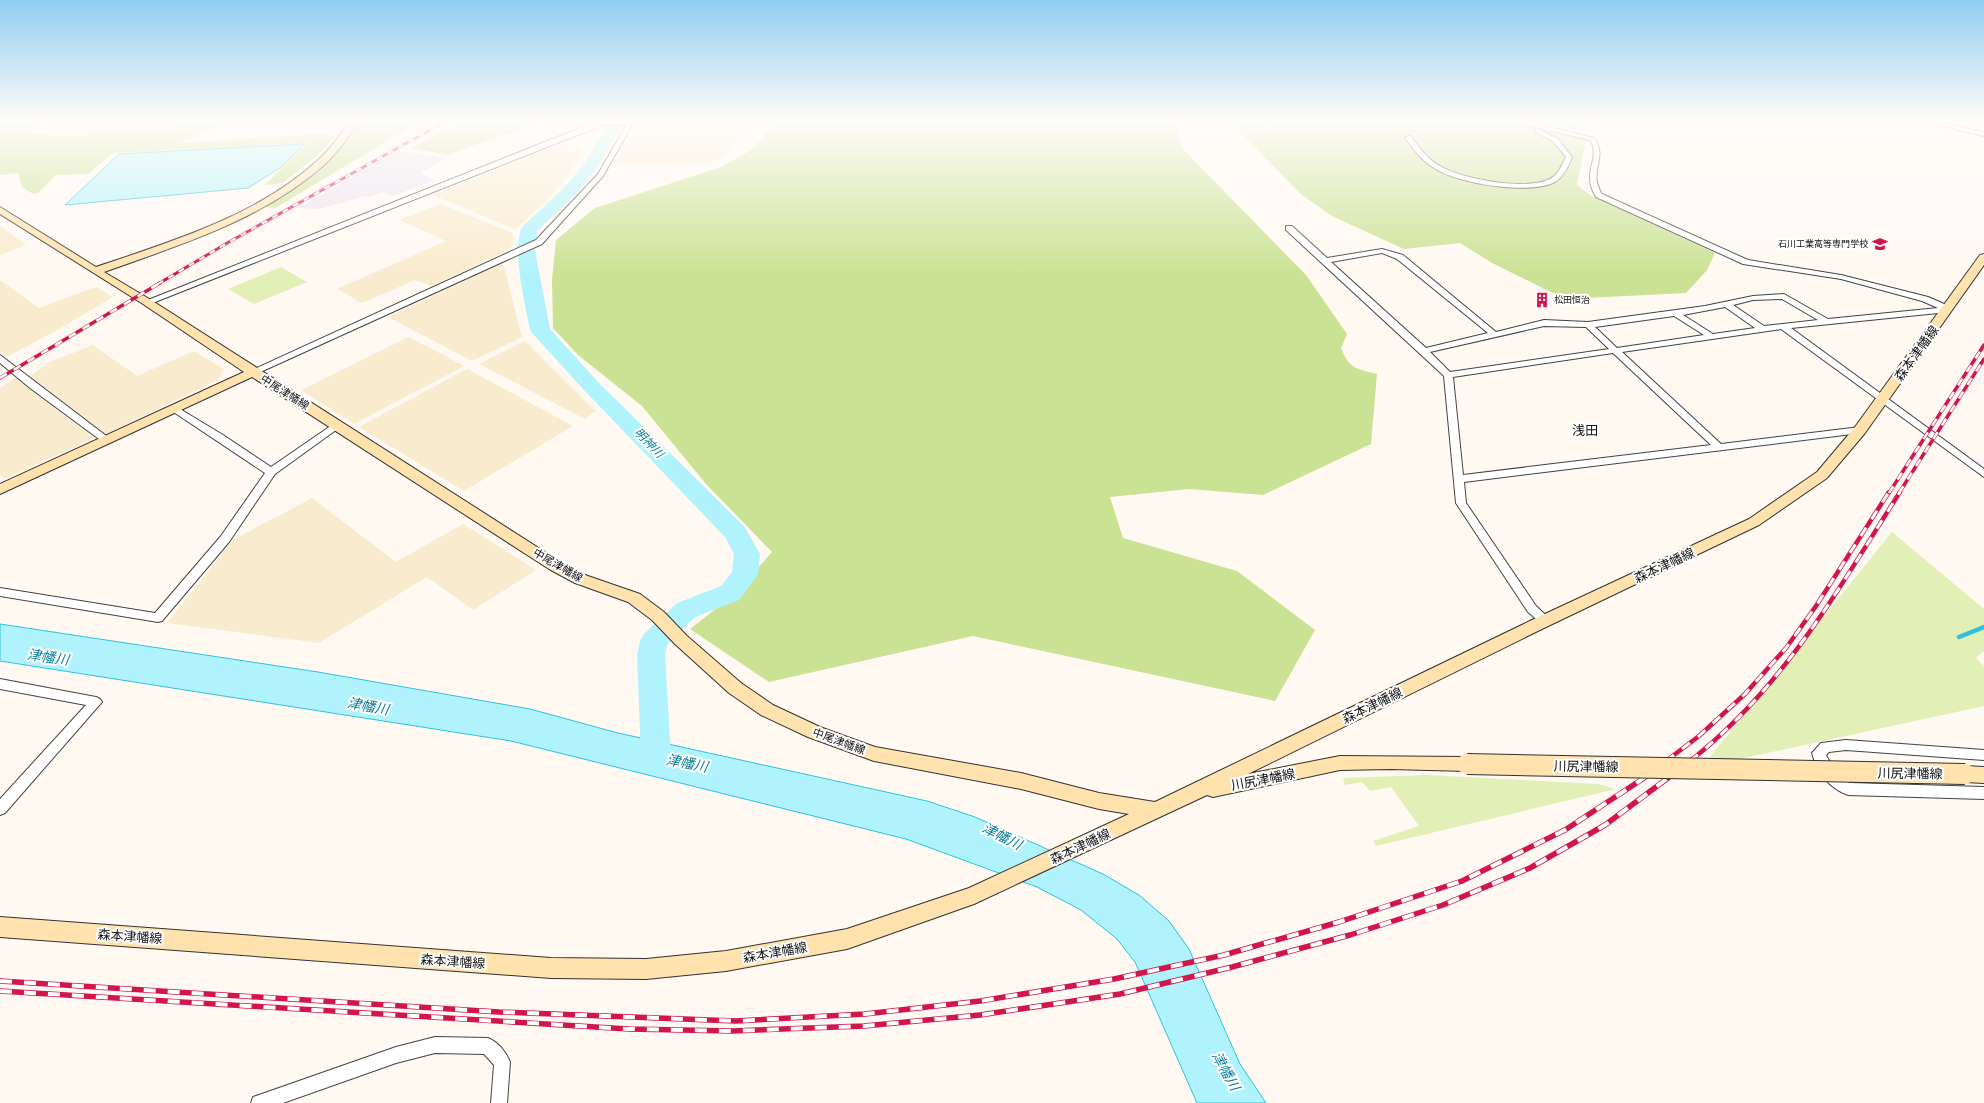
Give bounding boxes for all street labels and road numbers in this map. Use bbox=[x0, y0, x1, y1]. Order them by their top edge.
street label: 森本津幡線 bbox=[1891, 323, 1942, 384]
street label: 中尾津幡線 bbox=[258, 372, 312, 412]
street label: 森本津幡線 bbox=[1632, 545, 1697, 586]
street label: 中尾津幡線 bbox=[531, 546, 585, 584]
street label: 森本津幡線 bbox=[1340, 684, 1405, 726]
street label: 中尾津幡線 bbox=[811, 726, 867, 756]
street label: 川尻津幡線 bbox=[1553, 758, 1619, 775]
street label: 川尻津幡線 bbox=[1877, 765, 1943, 782]
street label: 川尻津幡線 bbox=[1230, 766, 1296, 793]
street label: 森本津幡線 bbox=[1048, 826, 1113, 867]
street label: 森本津幡線 bbox=[97, 927, 163, 946]
street label: 森本津幡線 bbox=[742, 939, 808, 966]
street label: 森本津幡線 bbox=[420, 952, 486, 971]

